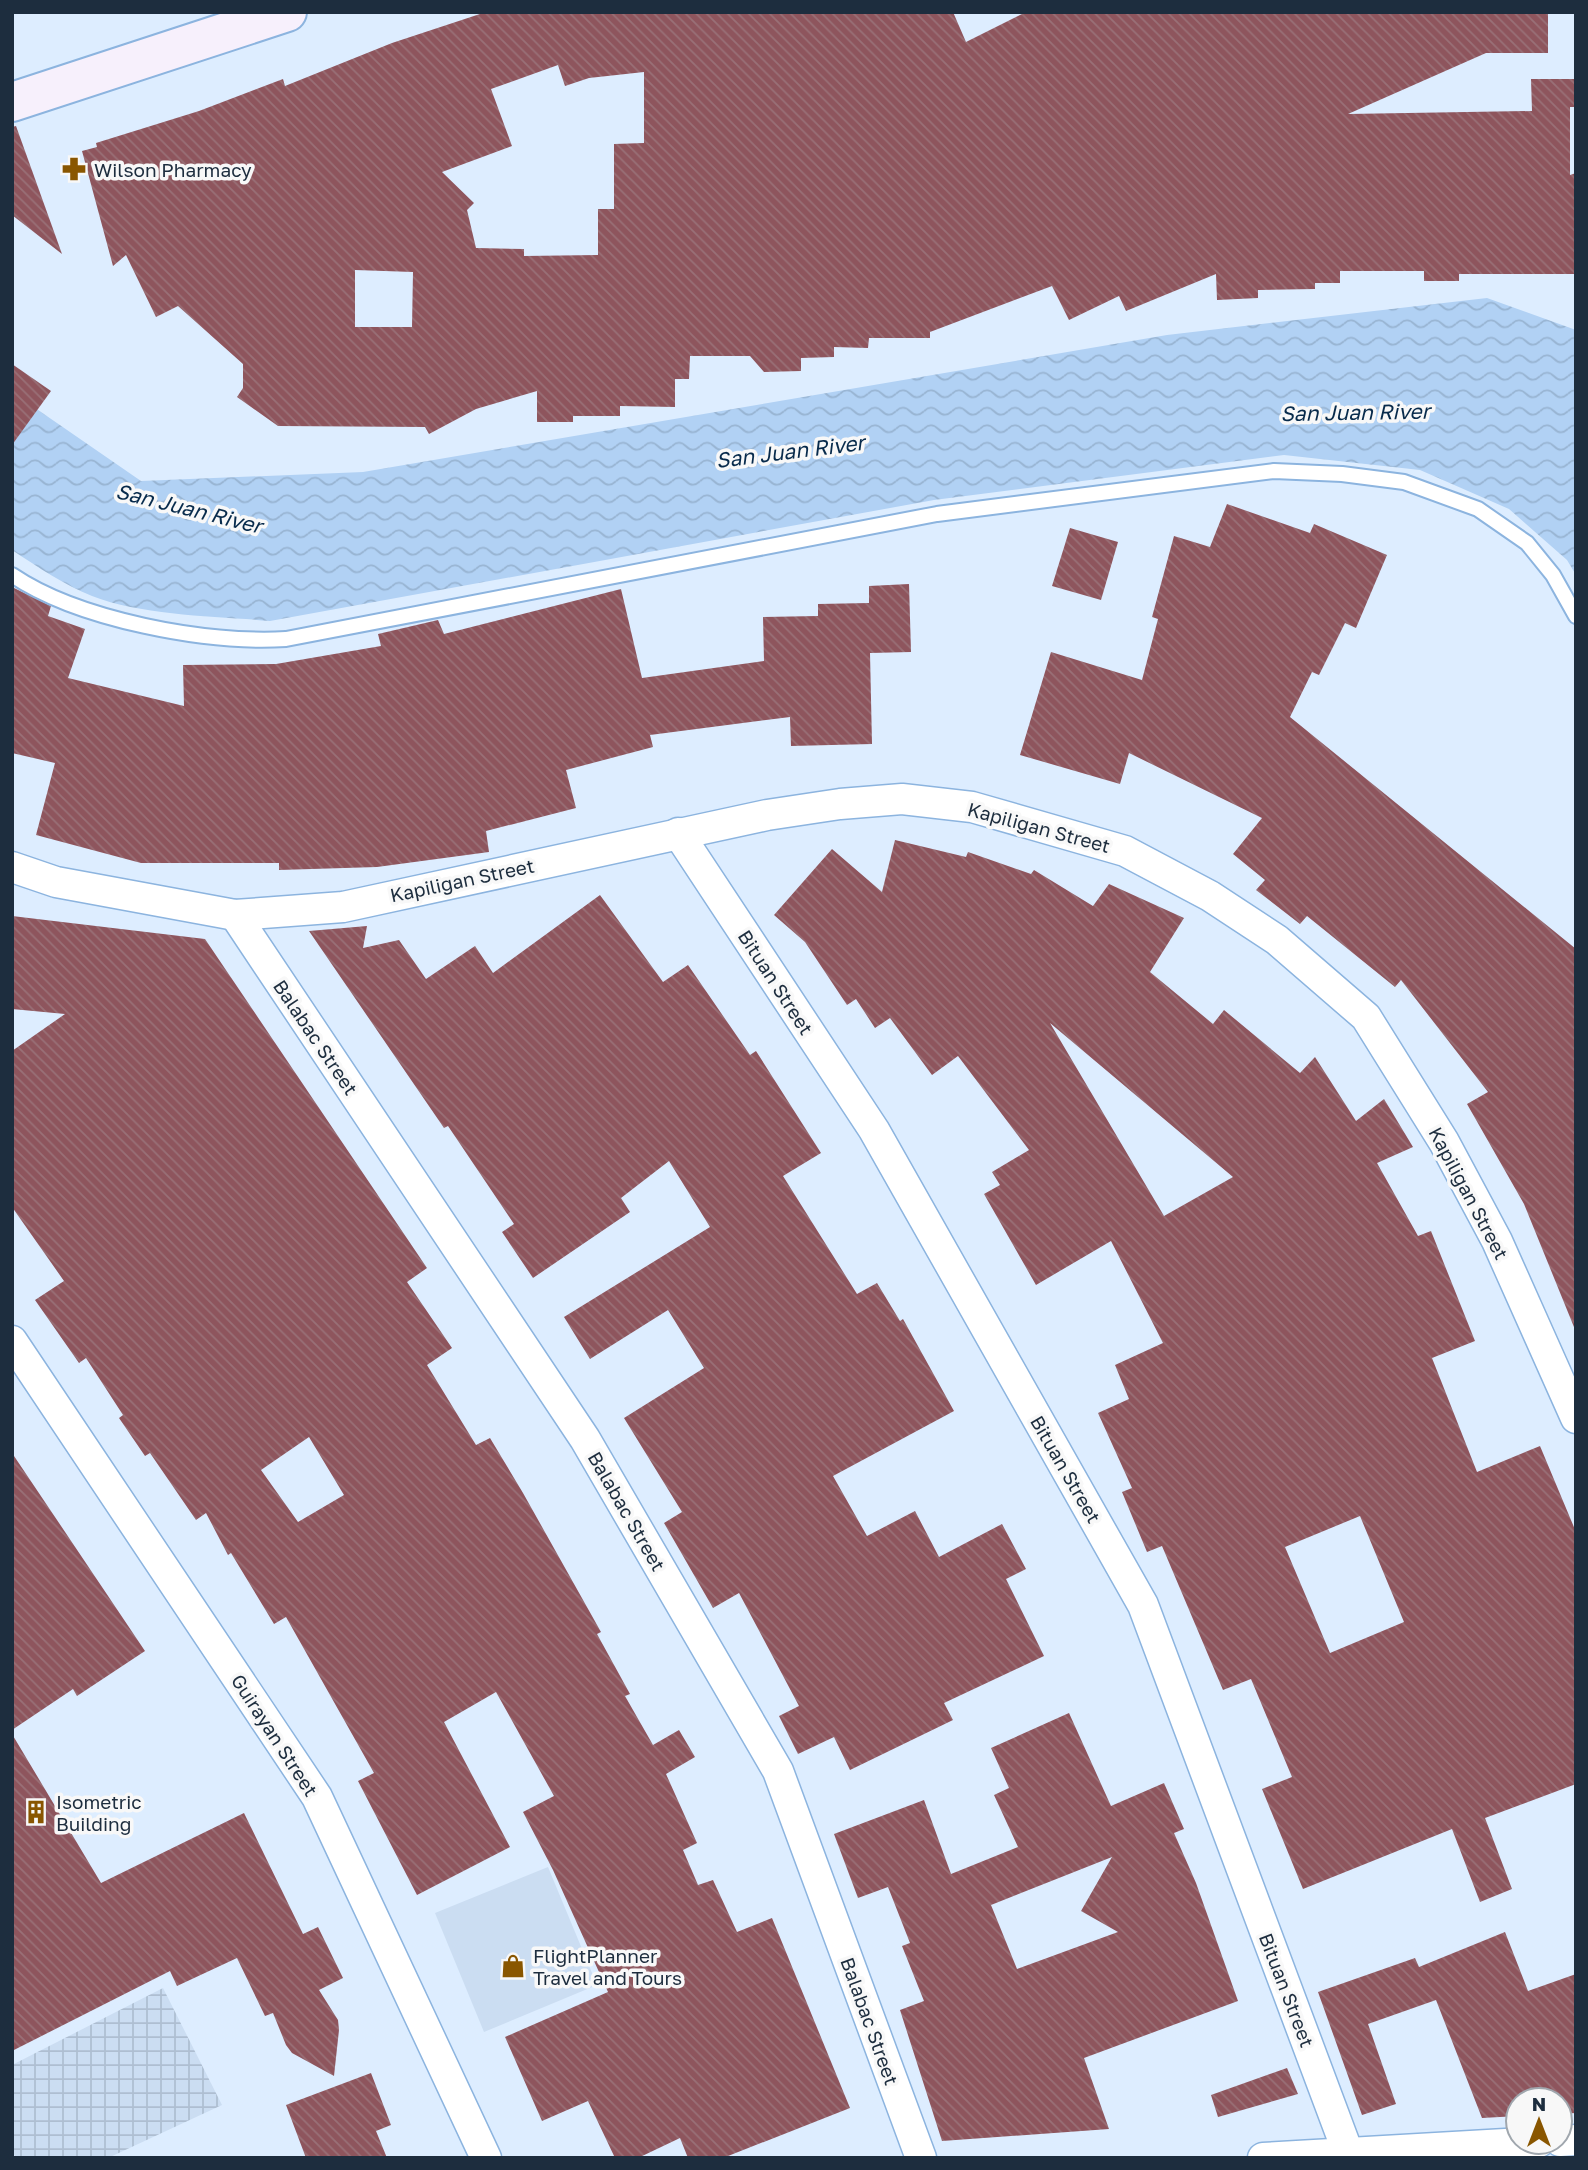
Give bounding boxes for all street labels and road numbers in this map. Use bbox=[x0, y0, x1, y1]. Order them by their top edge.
street label: Kapiligan Street bbox=[965, 797, 1113, 857]
street label: Kapiligan Street bbox=[388, 854, 536, 906]
street label: Bituan Street bbox=[734, 925, 818, 1039]
street label: Balabac Street bbox=[269, 975, 363, 1099]
street label: Kapiligan Street bbox=[1424, 1123, 1514, 1263]
street label: Bituan Street bbox=[1026, 1411, 1106, 1527]
street label: Balabac Street bbox=[584, 1447, 670, 1575]
street label: Guirayan Street bbox=[227, 1670, 323, 1800]
street label: Bituan Street bbox=[1255, 1930, 1319, 2050]
street label: Balabac Street bbox=[836, 1954, 904, 2088]

